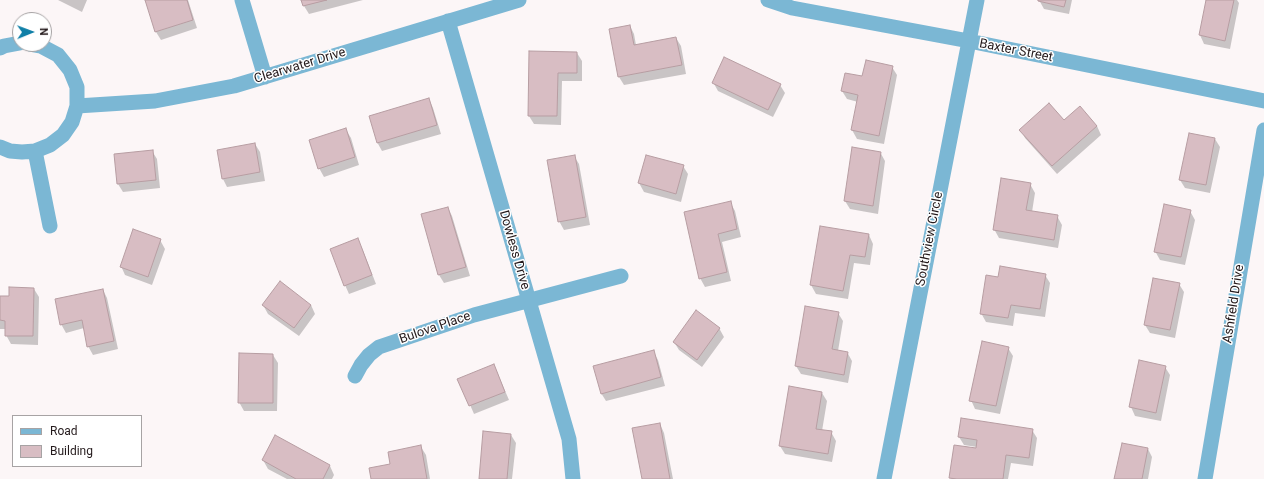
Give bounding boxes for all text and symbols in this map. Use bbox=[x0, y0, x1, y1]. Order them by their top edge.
north arrow bbox=[12, 12, 52, 52]
text: N bbox=[37, 28, 50, 36]
street label: Baxter Street bbox=[978, 36, 1054, 66]
street label: Clearwater Drive bbox=[252, 45, 348, 87]
street label: Southview Circle bbox=[913, 190, 947, 288]
street label: Dowless Drive bbox=[495, 209, 533, 291]
street label: Ashfield Drive bbox=[1220, 264, 1248, 344]
street label: Bulova Place bbox=[397, 309, 473, 347]
legend bbox=[12, 415, 142, 467]
text: Road bbox=[50, 424, 78, 438]
text: Building bbox=[50, 444, 93, 458]

